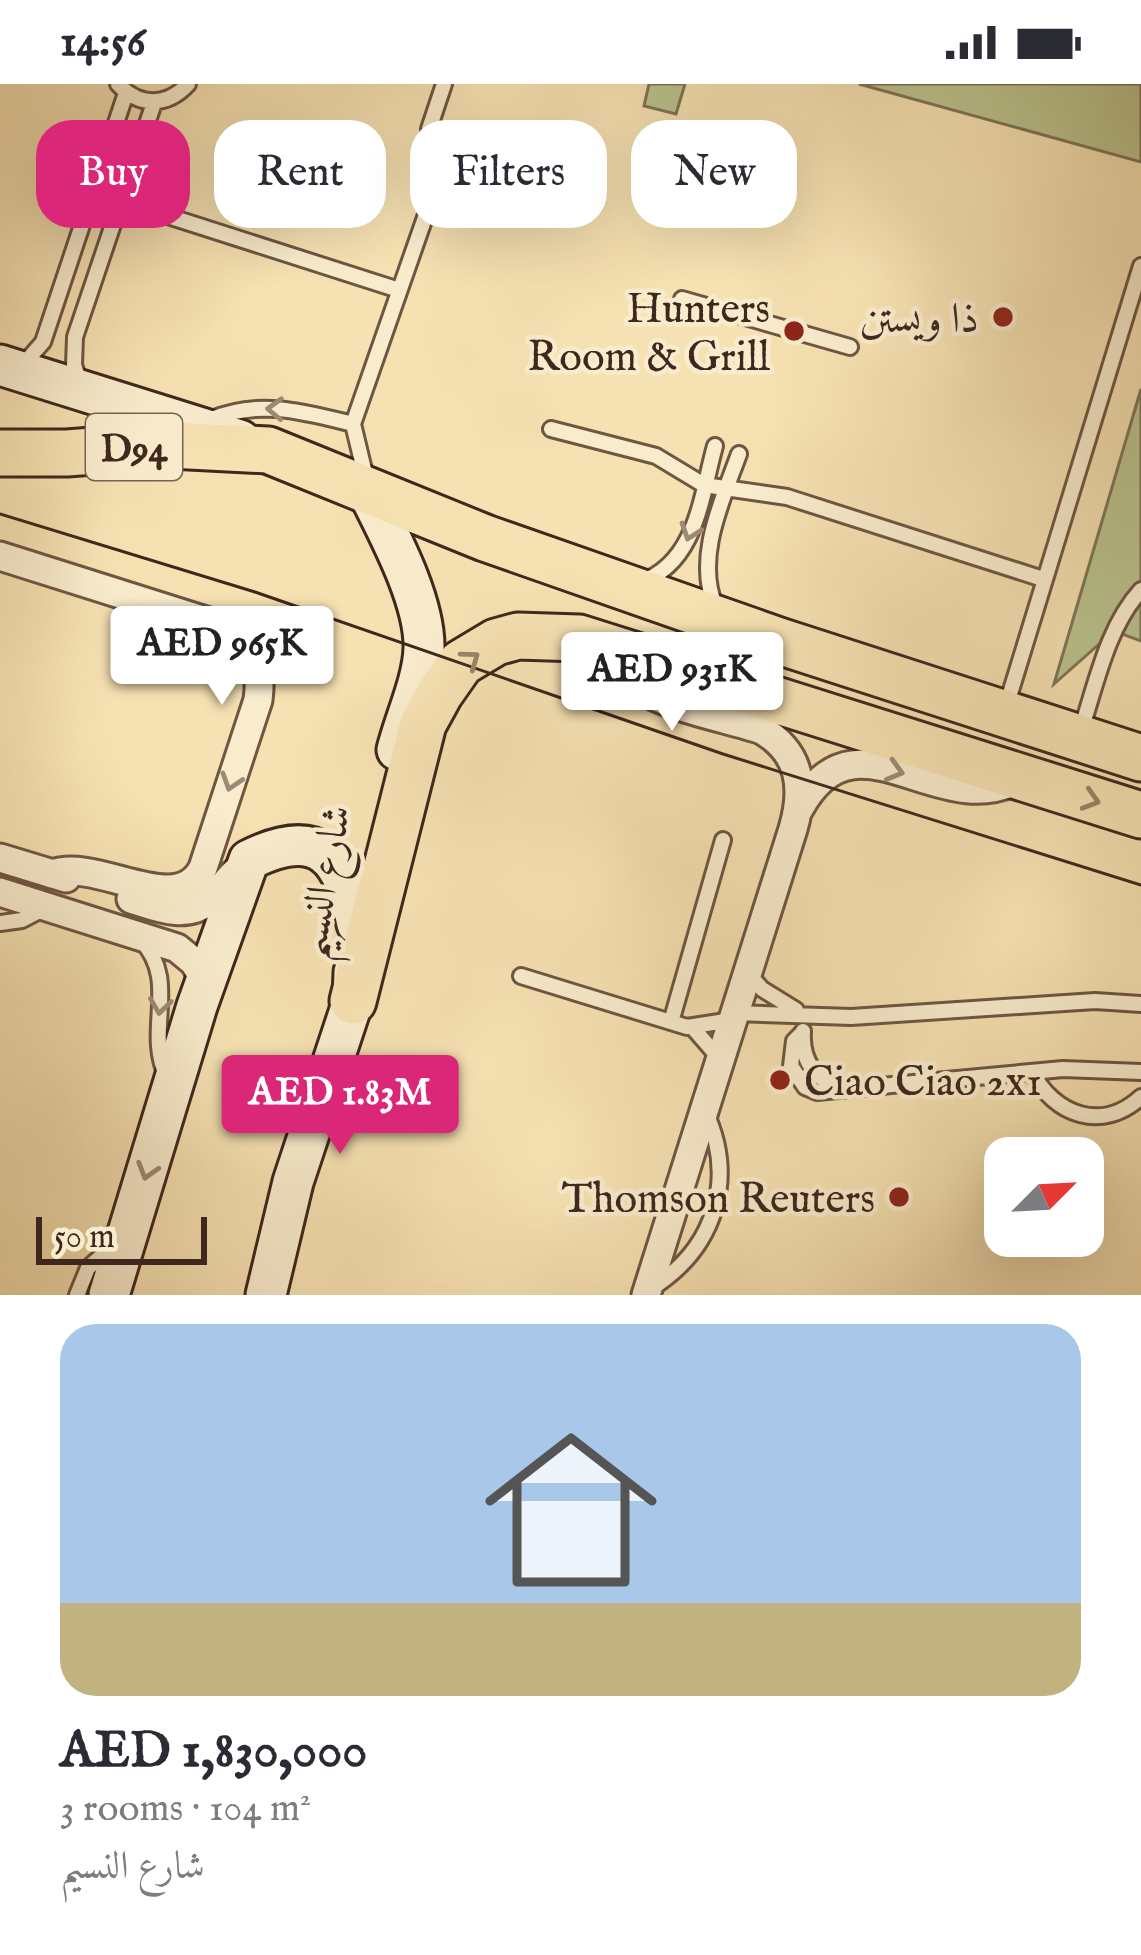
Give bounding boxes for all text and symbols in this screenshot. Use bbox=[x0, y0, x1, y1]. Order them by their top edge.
text: 14:56 bbox=[60, 14, 146, 71]
chip: Buy bbox=[36, 120, 190, 228]
chip: Rent bbox=[214, 120, 386, 228]
chip: Filters bbox=[410, 120, 607, 228]
chip: New bbox=[631, 120, 797, 228]
place label: Hunters Room & Grill bbox=[528, 284, 770, 385]
place label: ذا ويستن bbox=[860, 294, 979, 347]
marker: ذا ويستن bbox=[990, 304, 1016, 330]
marker: Hunters Room & Grill bbox=[781, 318, 807, 344]
one-way arrow bbox=[266, 396, 284, 422]
road number: D94 bbox=[86, 414, 182, 480]
one-way arrow bbox=[679, 521, 704, 542]
pin: AED 965K bbox=[98, 606, 346, 708]
text: AED 965K bbox=[137, 620, 307, 669]
pin: AED 931K bbox=[548, 632, 796, 734]
text: AED 931K bbox=[588, 646, 756, 695]
one-way arrow bbox=[458, 651, 479, 673]
one-way arrow bbox=[884, 757, 905, 782]
one-way arrow bbox=[221, 771, 246, 792]
one-way arrow bbox=[1080, 786, 1101, 811]
street label: شارع النسيم bbox=[286, 801, 377, 966]
one-way arrow bbox=[148, 997, 174, 1016]
pin: AED 1.83M bbox=[203, 1055, 477, 1157]
place label: Ciao Ciao 2x1 bbox=[804, 1057, 1042, 1110]
marker: Ciao Ciao 2x1 bbox=[767, 1067, 793, 1093]
text: AED 1.83M bbox=[249, 1069, 431, 1118]
north arrow bbox=[984, 1137, 1104, 1257]
map controls bbox=[984, 1137, 1104, 1257]
one-way arrow bbox=[136, 1160, 161, 1181]
place label: Thomson Reuters bbox=[561, 1174, 875, 1227]
marker: Thomson Reuters bbox=[886, 1184, 912, 1210]
scale bar bbox=[36, 1211, 207, 1264]
text: 50 m bbox=[54, 1217, 115, 1259]
icon: home bbox=[463, 1402, 679, 1618]
text: AED 1,830,000 bbox=[60, 1720, 367, 1785]
text: 3 rooms · 104 m² bbox=[60, 1785, 311, 1834]
text: شارع النسيم bbox=[60, 1843, 205, 1892]

